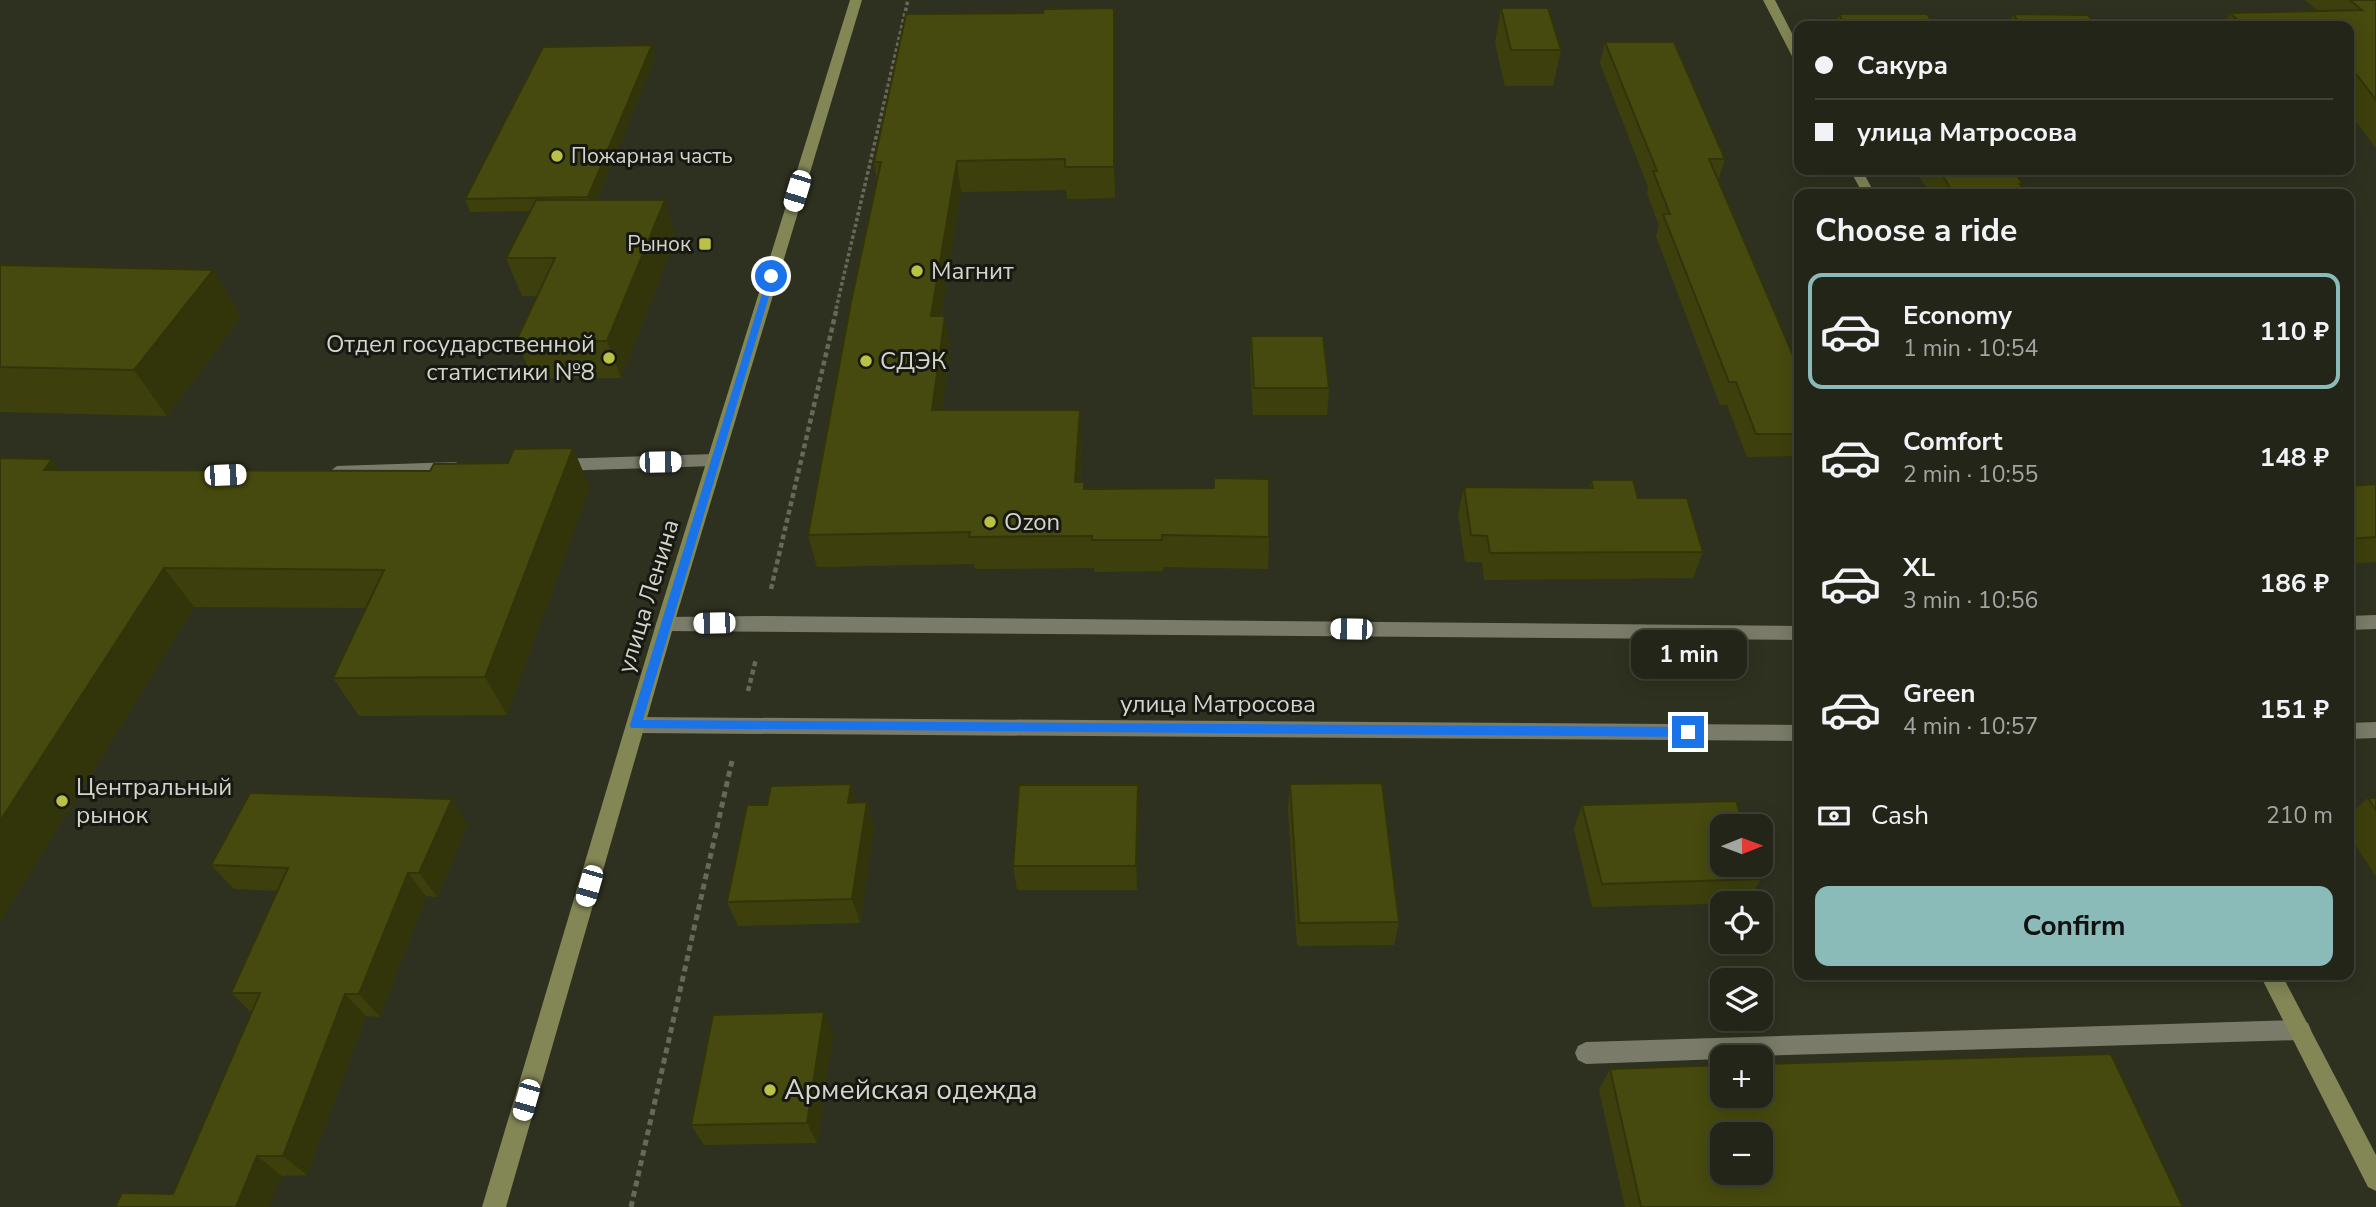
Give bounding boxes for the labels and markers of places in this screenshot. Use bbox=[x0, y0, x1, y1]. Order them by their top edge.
place label: Пожарная часть bbox=[571, 142, 733, 170]
marker: Пожарная часть bbox=[549, 148, 565, 164]
place label: Рынок bbox=[627, 230, 692, 258]
marker: Рынок bbox=[697, 236, 713, 252]
place label: Магнит bbox=[931, 255, 1014, 287]
marker: Магнит bbox=[909, 263, 925, 279]
place label: Отдел государственной статистики №8 bbox=[326, 328, 595, 388]
place label: СДЭК bbox=[880, 345, 947, 377]
marker: Отдел государственной статистики №8 bbox=[601, 350, 617, 366]
marker: СДЭК bbox=[858, 353, 874, 369]
place label: Ozon bbox=[1004, 506, 1060, 538]
marker: Ozon bbox=[982, 514, 998, 530]
place label: Центральный рынок bbox=[76, 771, 232, 831]
marker: Центральный рынок bbox=[54, 793, 70, 809]
place label: Армейская одежда bbox=[784, 1071, 1038, 1109]
marker: Армейская одежда bbox=[762, 1082, 778, 1098]

